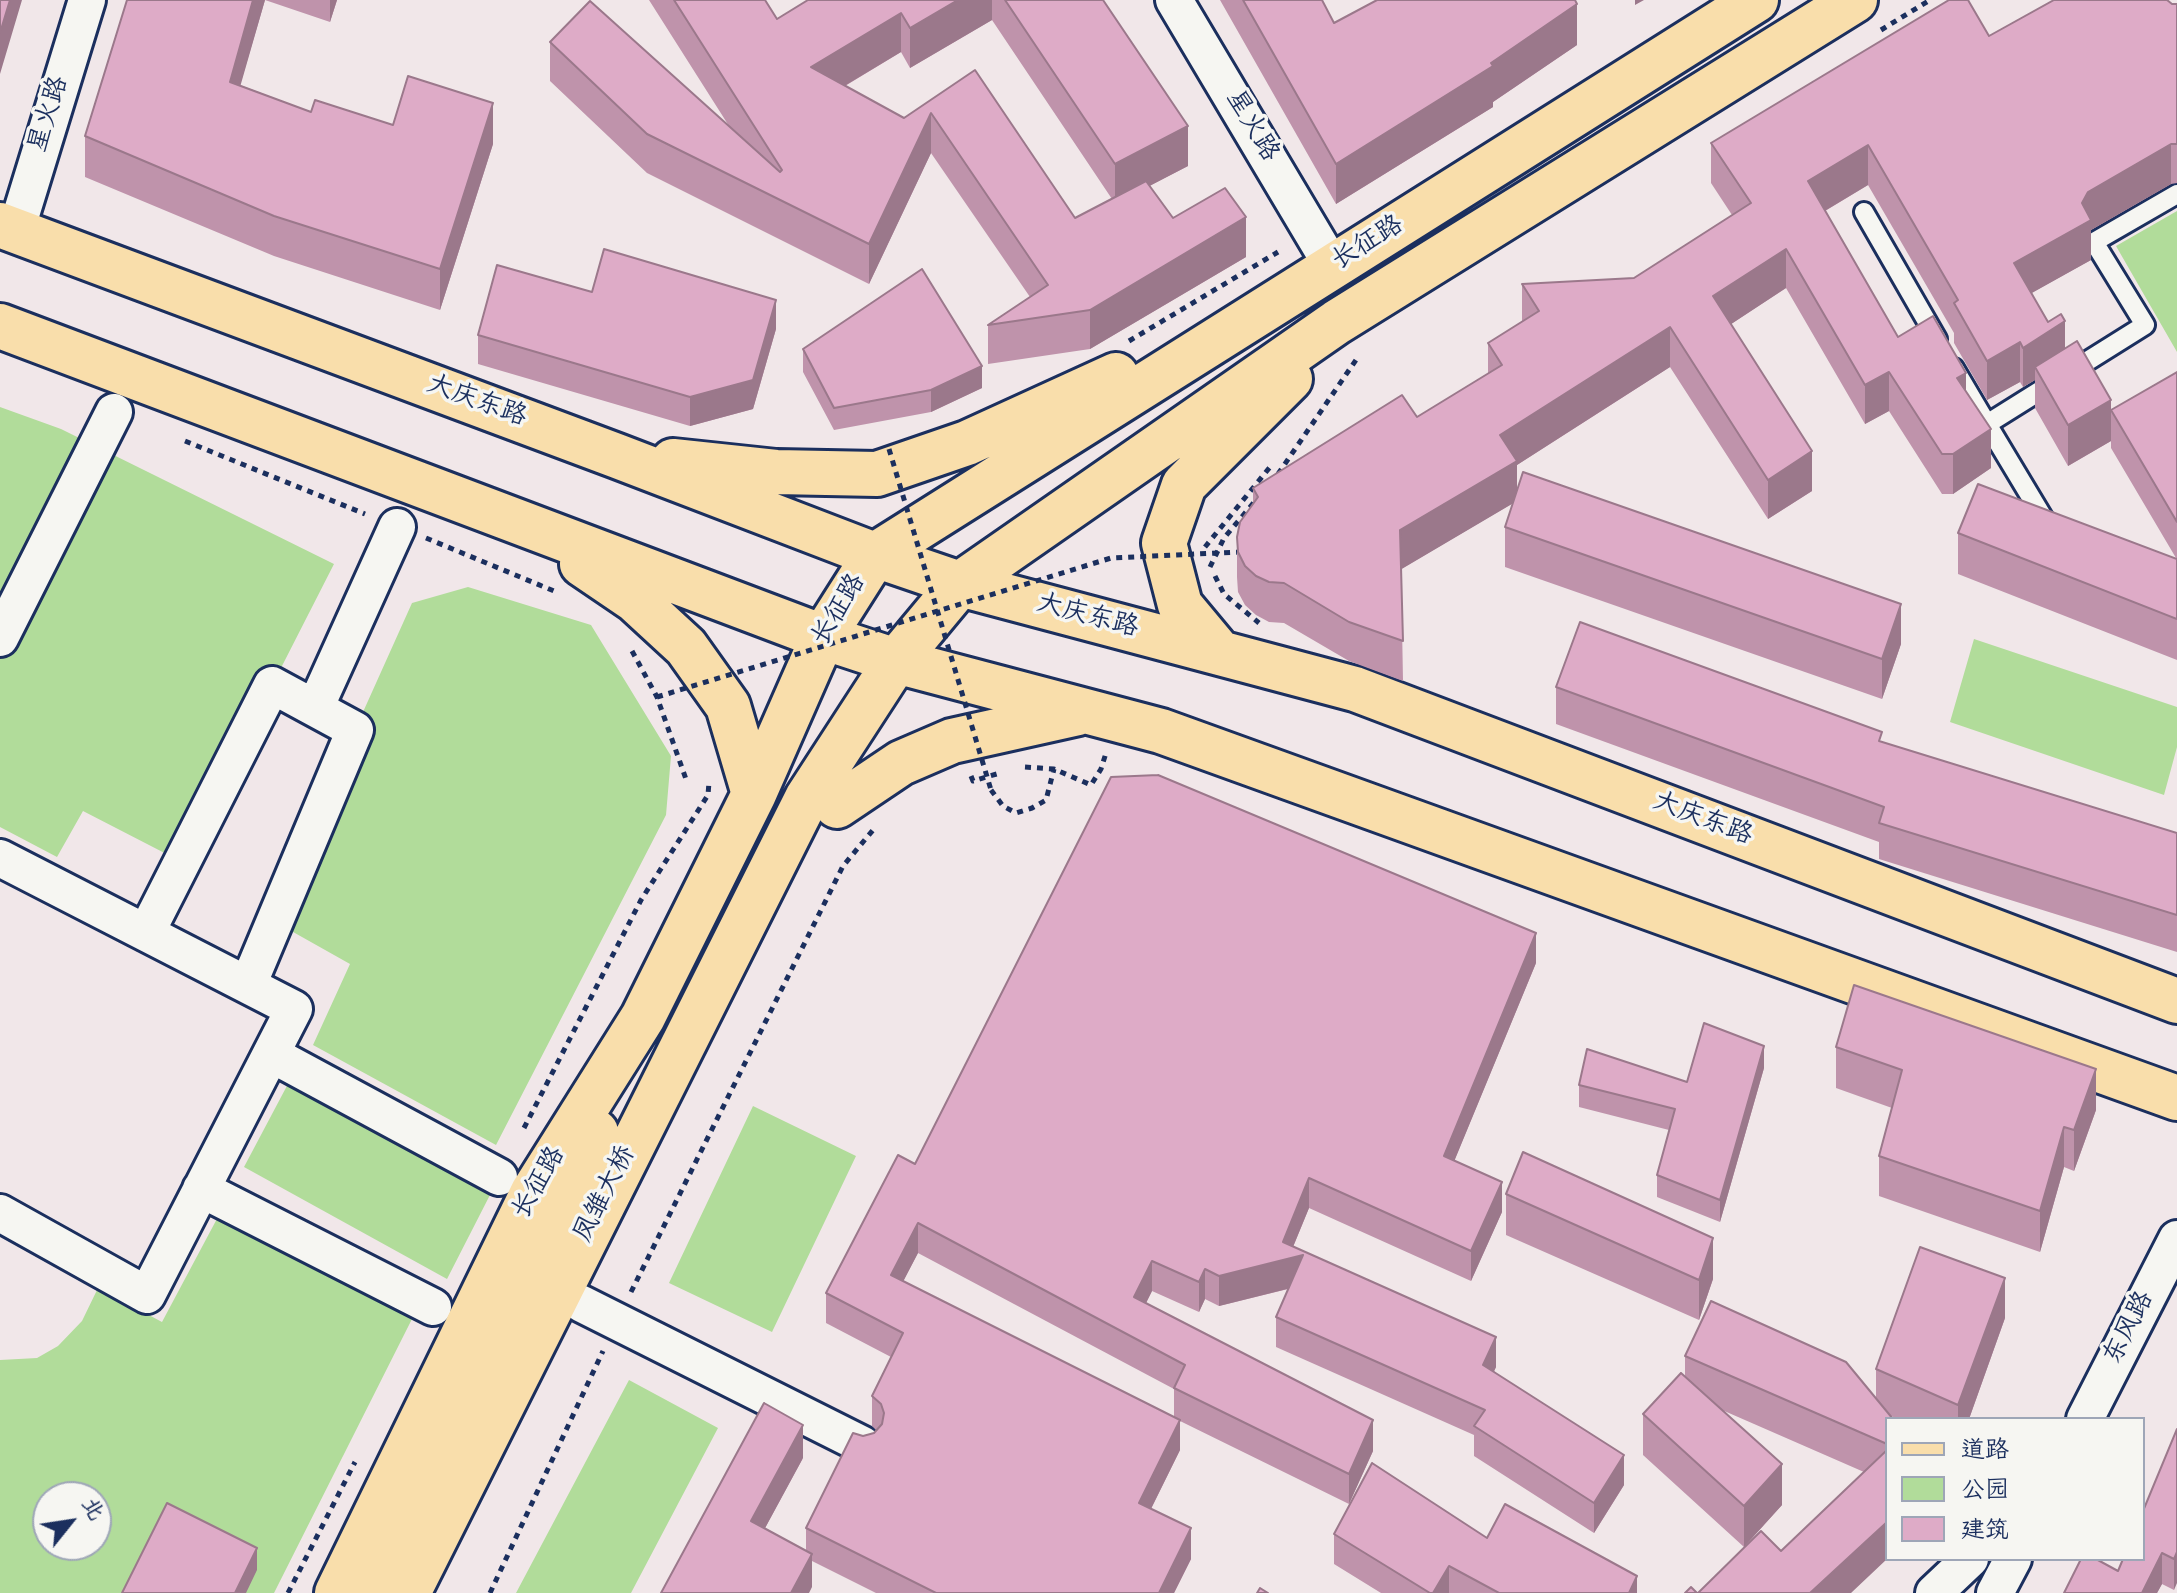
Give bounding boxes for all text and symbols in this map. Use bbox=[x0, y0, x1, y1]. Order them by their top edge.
street label: 星火路 bbox=[25, 73, 77, 157]
street label: 星火路 bbox=[1217, 86, 1283, 168]
street label: 长征路 bbox=[1328, 211, 1410, 279]
street label: 大庆东路 bbox=[422, 371, 530, 435]
street label: 长征路 bbox=[808, 570, 874, 652]
street label: 大庆东路 bbox=[1033, 589, 1141, 647]
street label: 大庆东路 bbox=[1648, 788, 1756, 854]
street label: 长征路 bbox=[508, 1142, 574, 1226]
street label: 凤雏大桥 bbox=[569, 1142, 645, 1248]
street label: 东风路 bbox=[2099, 1287, 2163, 1371]
legend bbox=[1885, 1417, 2145, 1561]
text: 道路 bbox=[1961, 1438, 2009, 1467]
text: 公园 bbox=[1961, 1478, 2009, 1507]
north arrow bbox=[32, 1481, 112, 1561]
text: 北 bbox=[74, 1494, 108, 1526]
text: 建筑 bbox=[1961, 1518, 2009, 1547]

